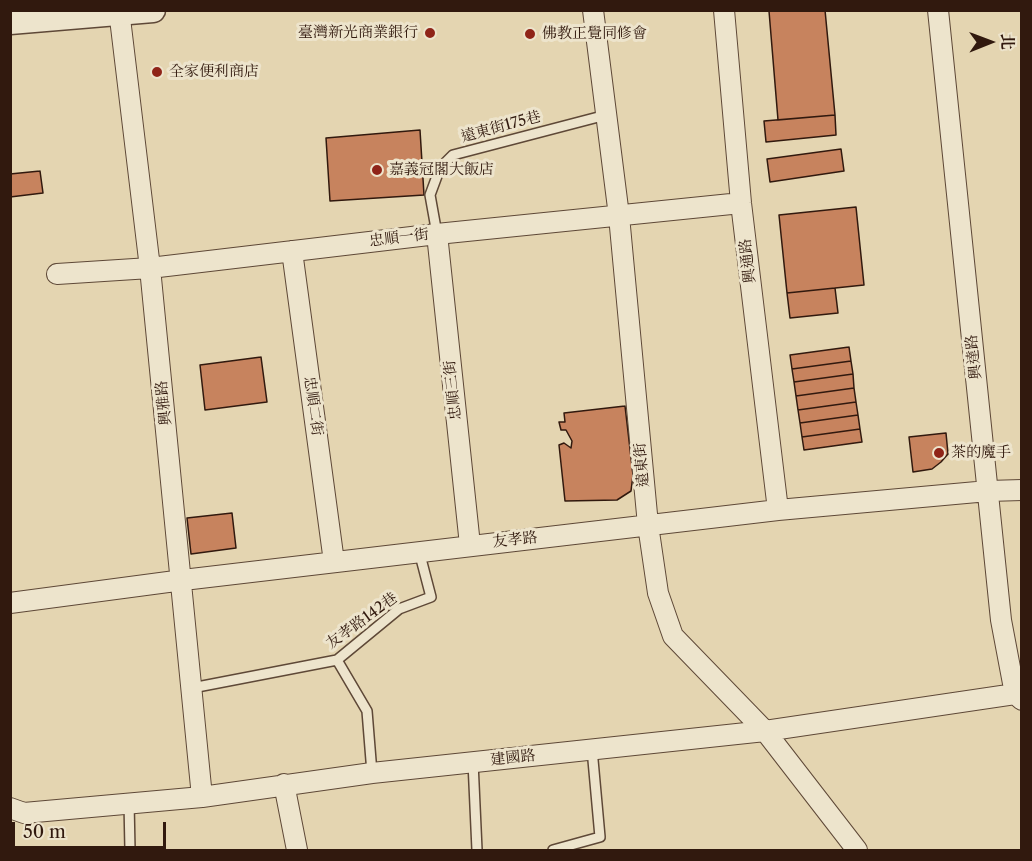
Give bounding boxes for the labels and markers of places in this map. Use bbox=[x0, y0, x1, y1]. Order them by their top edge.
place label: 臺灣新光商業銀行 bbox=[298, 24, 418, 42]
place label: 佛教正覺同修會 bbox=[542, 25, 647, 43]
marker: 臺灣新光商業銀行 bbox=[423, 26, 437, 40]
marker: 佛教正覺同修會 bbox=[523, 27, 537, 41]
place label: 全家便利商店 bbox=[169, 63, 259, 81]
marker: 全家便利商店 bbox=[150, 65, 164, 79]
place label: 嘉義冠閣大飯店 bbox=[389, 161, 494, 179]
marker: 嘉義冠閣大飯店 bbox=[370, 163, 384, 177]
place label: 茶的魔手 bbox=[951, 444, 1011, 462]
marker: 茶的魔手 bbox=[932, 446, 946, 460]

